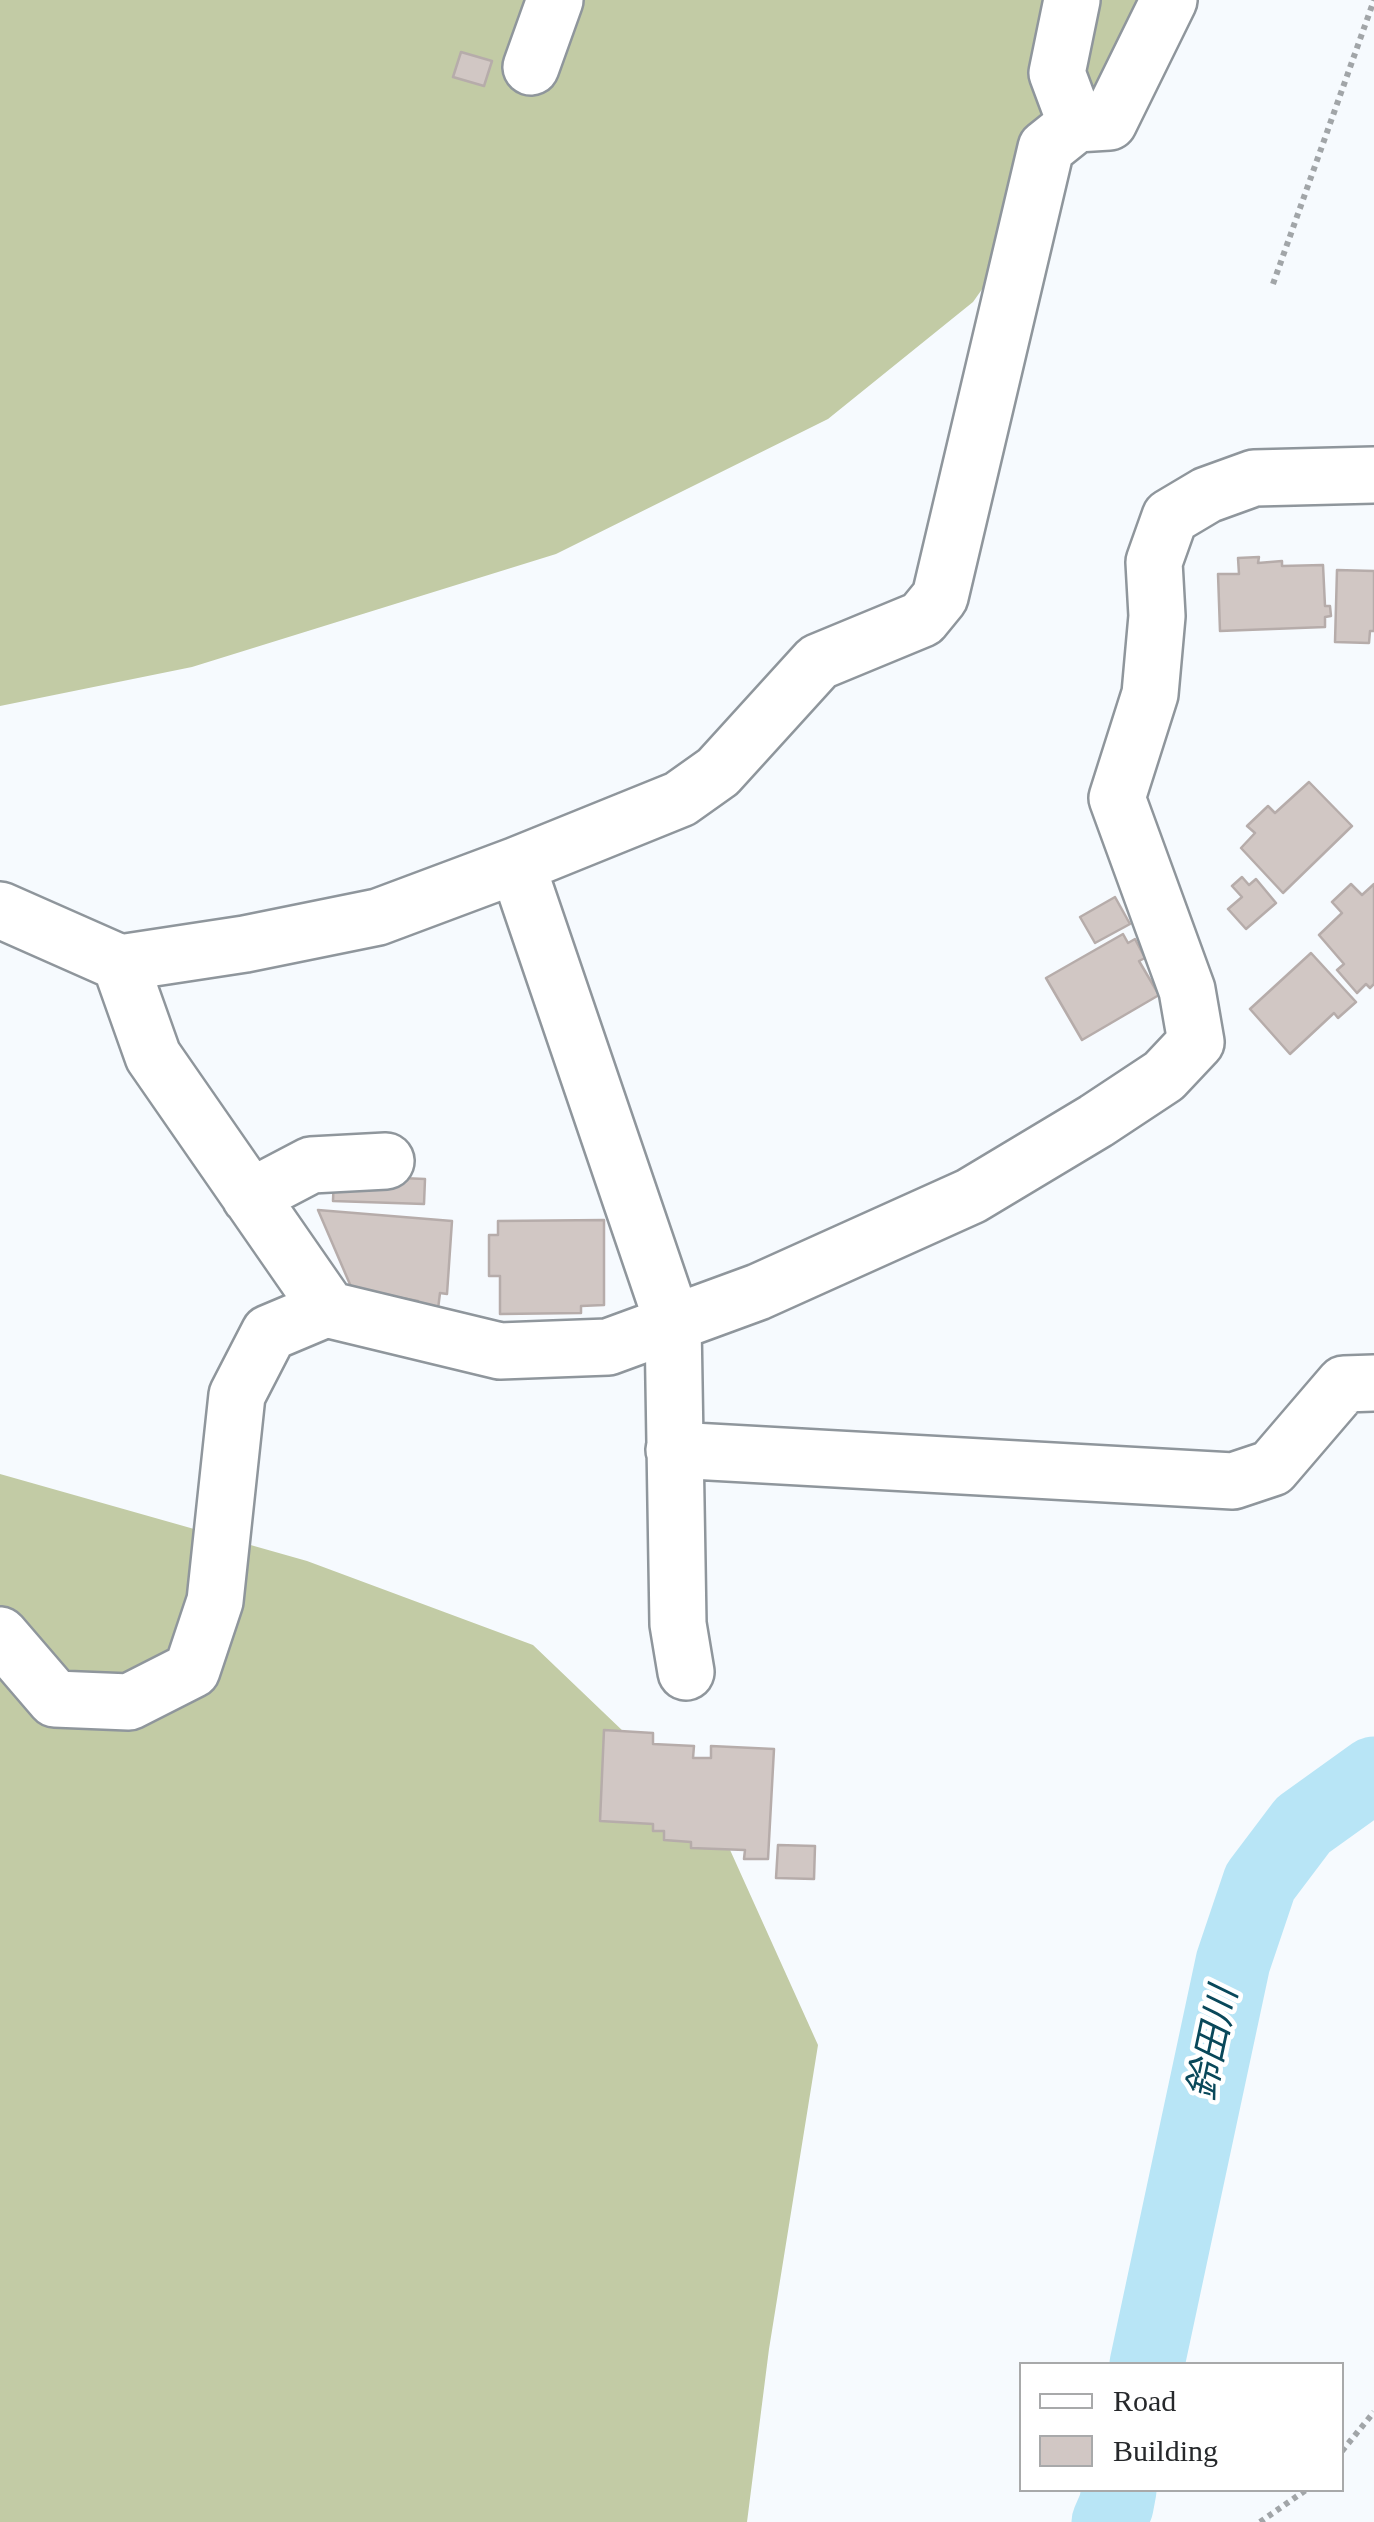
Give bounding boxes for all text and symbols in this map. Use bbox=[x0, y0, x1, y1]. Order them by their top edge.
water label: 鈴田川 bbox=[1181, 1984, 1249, 2104]
legend bbox=[1019, 2362, 1344, 2492]
text: Road bbox=[1113, 2384, 1176, 2417]
text: Building bbox=[1113, 2434, 1218, 2467]

